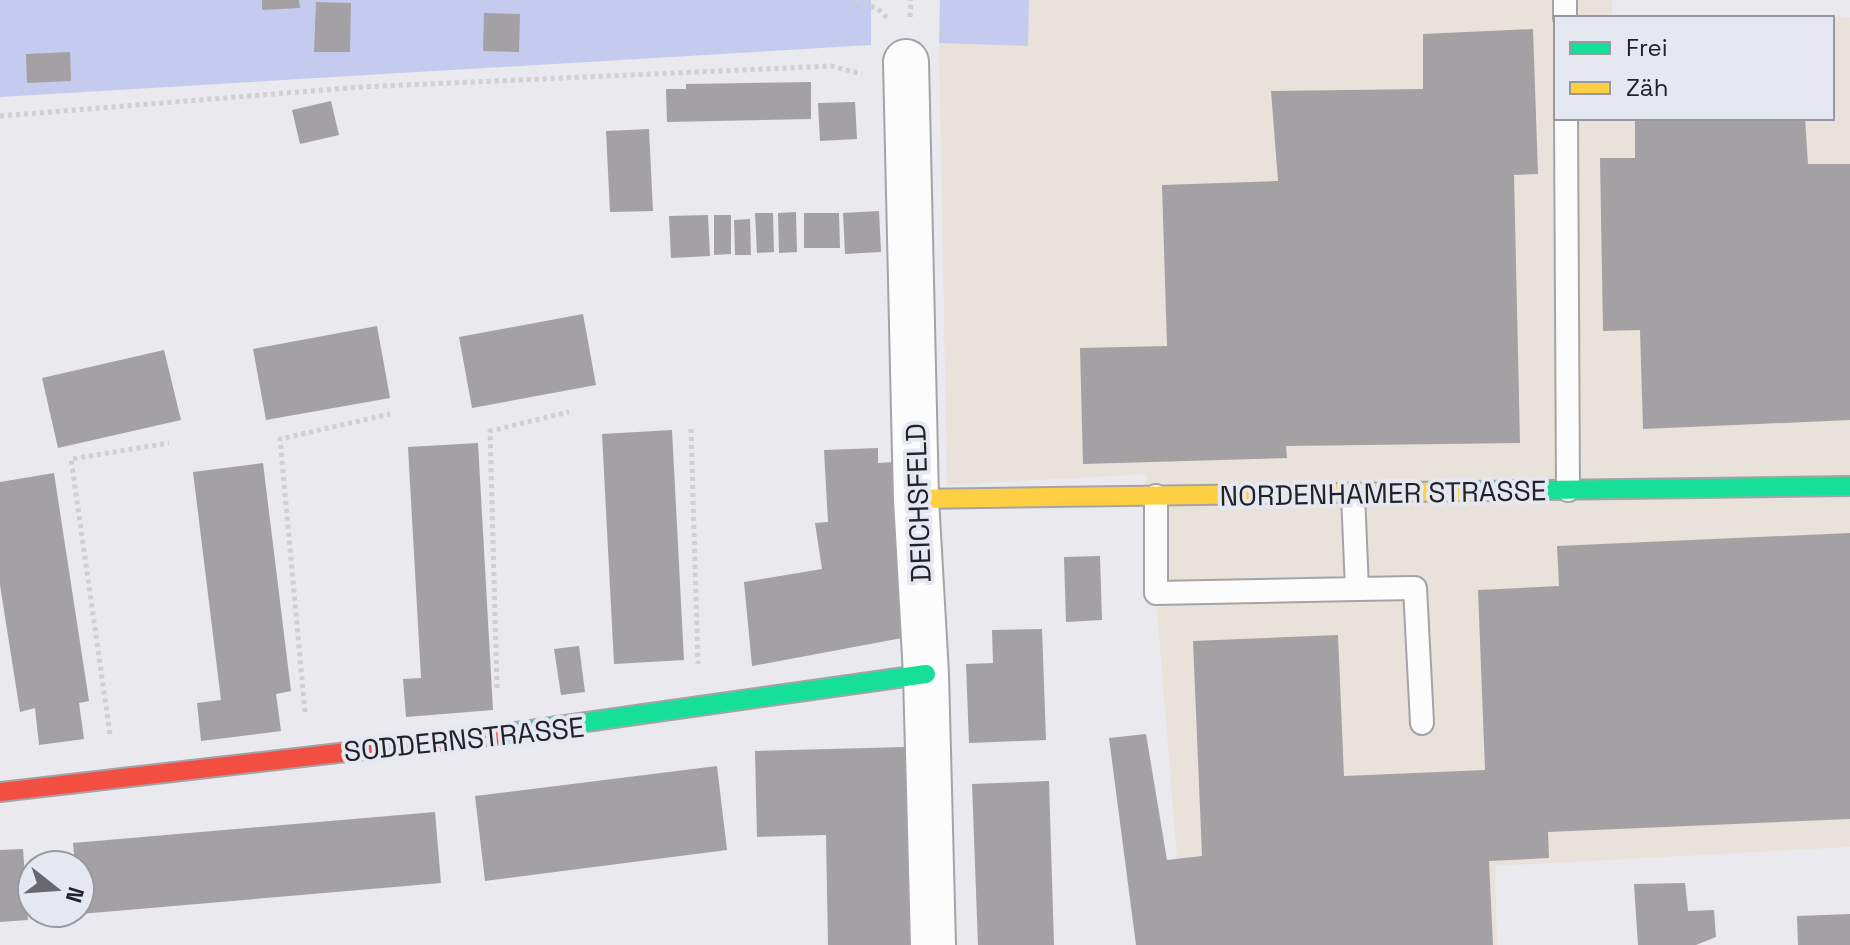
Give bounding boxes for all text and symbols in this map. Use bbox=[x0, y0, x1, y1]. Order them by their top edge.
legend bbox=[1554, 16, 1834, 120]
text: Frei bbox=[1626, 32, 1668, 63]
text: Zäh bbox=[1626, 72, 1668, 103]
street label: DEICHSFELD bbox=[897, 423, 939, 583]
street label: NORDENHAMER STRASSE bbox=[1219, 472, 1547, 514]
street label: SODDERNSTRASSE bbox=[342, 708, 586, 770]
north arrow bbox=[16, 849, 96, 929]
text: N bbox=[60, 884, 91, 906]

